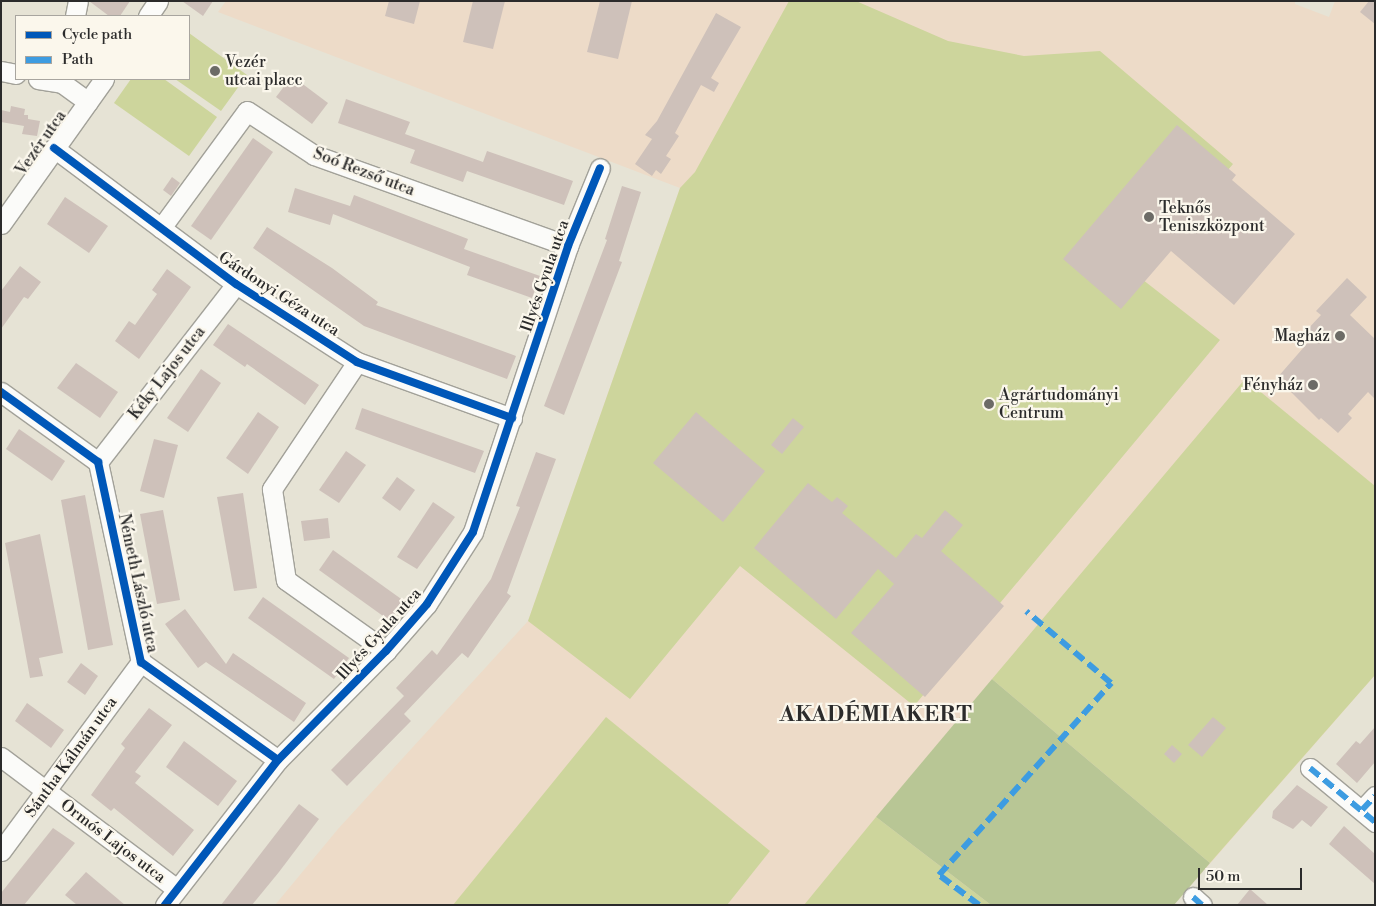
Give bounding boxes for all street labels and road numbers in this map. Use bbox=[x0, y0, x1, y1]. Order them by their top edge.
street label: Vezér utca bbox=[12, 107, 70, 179]
street label: Soó Rezső utca bbox=[311, 144, 417, 200]
street label: Illyés Gyula utca bbox=[517, 218, 573, 334]
street label: Gárdonyi Géza utca bbox=[215, 248, 343, 340]
street label: Kéky Lajos utca bbox=[125, 323, 209, 423]
street label: Németh László utca bbox=[114, 512, 162, 654]
street label: Illyés Gyula utca bbox=[333, 584, 425, 684]
street label: Sántha Kálmán utca bbox=[21, 693, 121, 821]
street label: Ormós Lajos utca bbox=[57, 795, 169, 887]

